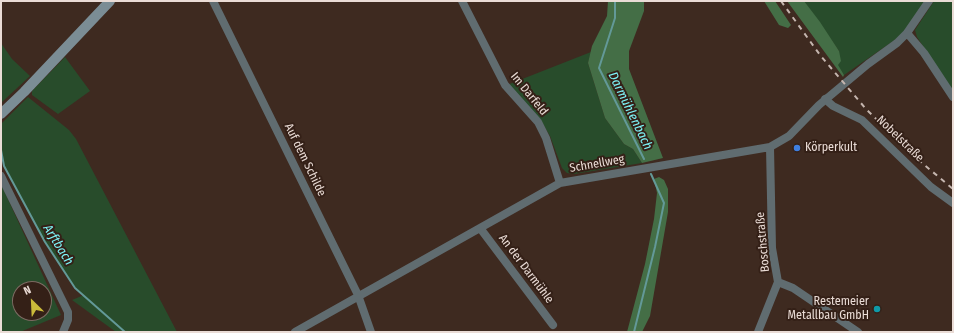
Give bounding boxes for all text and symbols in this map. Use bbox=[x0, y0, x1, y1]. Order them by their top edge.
street label: Im Darfeld bbox=[507, 70, 551, 118]
water label: Darmühlenbach bbox=[604, 70, 656, 152]
street label: Nobelstraße bbox=[873, 113, 927, 165]
street label: Auf dem Schilde bbox=[281, 121, 329, 199]
place label: Körperkult bbox=[805, 141, 857, 155]
marker: Körperkult bbox=[792, 143, 802, 153]
street label: Schnellweg bbox=[568, 152, 626, 176]
street label: Boschstraße bbox=[753, 211, 773, 273]
water label: Arftbach bbox=[39, 222, 77, 268]
street label: An der Darmühle bbox=[495, 232, 557, 306]
north arrow bbox=[12, 281, 52, 321]
text: N bbox=[22, 283, 33, 298]
place label: Restemeier Metallbau GmbH bbox=[788, 295, 869, 323]
marker: Restemeier Metallbau GmbH bbox=[872, 304, 882, 314]

